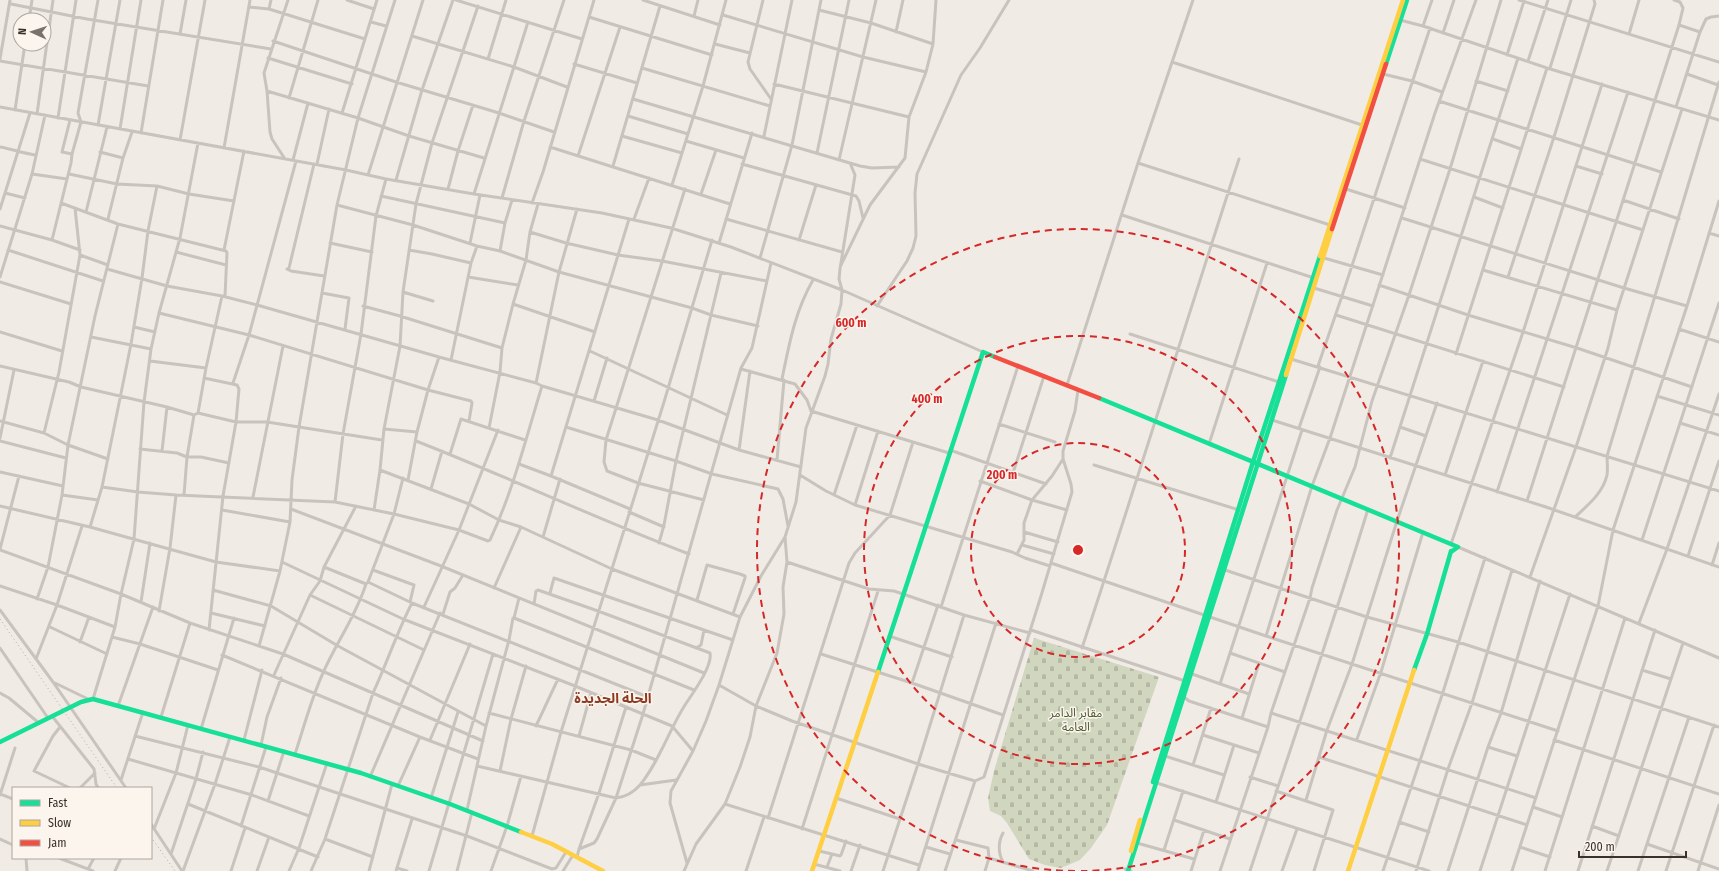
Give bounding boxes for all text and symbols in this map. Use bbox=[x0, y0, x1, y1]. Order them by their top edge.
north arrow bbox=[12, 12, 52, 52]
text: N bbox=[16, 28, 29, 35]
text: 600 m bbox=[835, 316, 867, 330]
text: 400 m bbox=[912, 392, 942, 406]
text: 200 m bbox=[986, 468, 1017, 482]
centre of rings bbox=[1071, 543, 1085, 557]
district label: الحلة الجديدة bbox=[574, 690, 652, 707]
park label: مقابر الدامر العامة bbox=[1049, 706, 1102, 734]
legend bbox=[12, 787, 152, 859]
text: Fast bbox=[48, 796, 67, 810]
text: Slow bbox=[48, 816, 71, 830]
scale bar bbox=[1579, 833, 1686, 859]
text: Jam bbox=[48, 836, 66, 850]
text: 200 m bbox=[1585, 840, 1615, 854]

